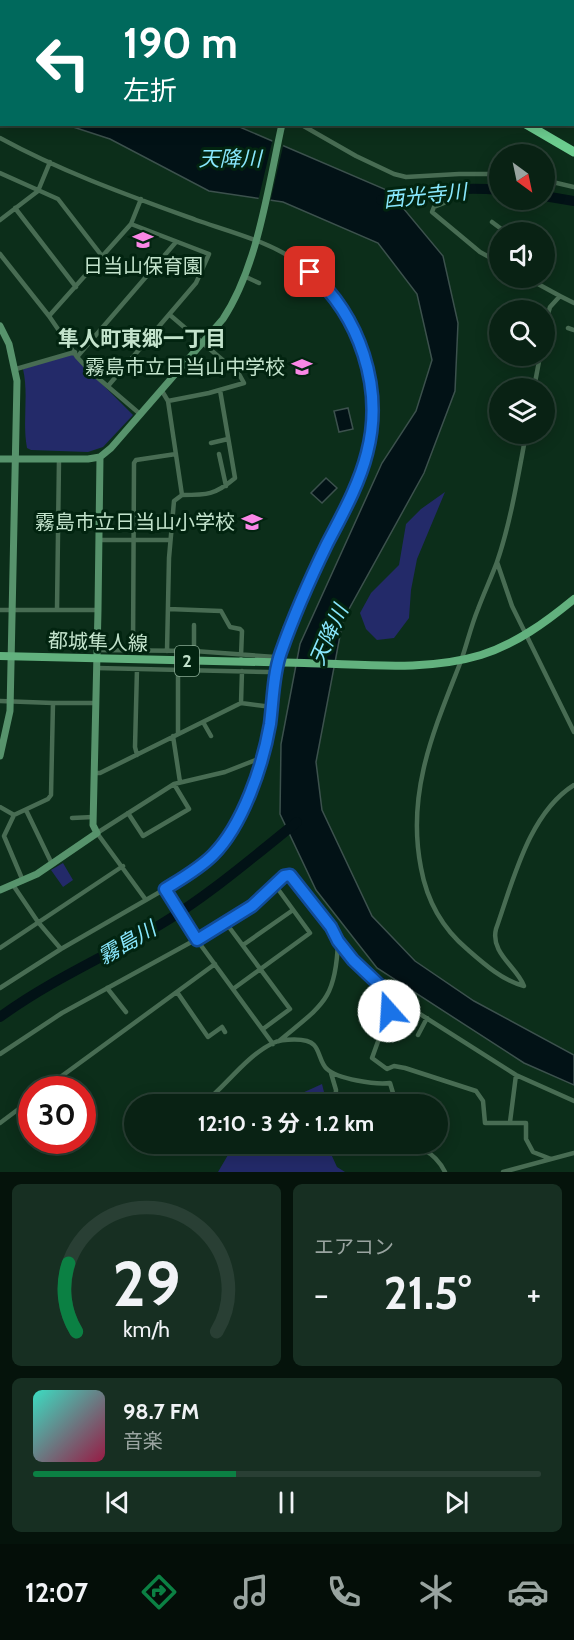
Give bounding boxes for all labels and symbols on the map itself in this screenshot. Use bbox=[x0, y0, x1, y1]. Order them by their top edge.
north arrow bbox=[489, 144, 555, 210]
water label: 天降川 bbox=[199, 146, 263, 171]
water label: 西光寺川 bbox=[382, 178, 470, 212]
school or university icon: 日当山保育園 bbox=[131, 228, 155, 252]
pin bbox=[284, 246, 335, 297]
place label: 日当山保育園 bbox=[83, 254, 203, 278]
district label: 隼人町東郷一丁目 bbox=[58, 326, 226, 351]
place label: 霧島市立日当山中学校 bbox=[85, 355, 285, 379]
school or university icon: 霧島市立日当山中学校 bbox=[290, 355, 314, 379]
place label: 霧島市立日当山小学校 bbox=[35, 510, 235, 534]
school or university icon: 霧島市立日当山小学校 bbox=[240, 510, 264, 534]
water label: 天降川 bbox=[304, 599, 354, 669]
street label: 都城隼人線 bbox=[48, 628, 148, 656]
road number: 2 bbox=[175, 646, 199, 676]
water label: 霧島川 bbox=[93, 915, 162, 969]
position arrow bbox=[357, 979, 421, 1043]
speed limit sign: 30 bbox=[18, 1076, 96, 1154]

